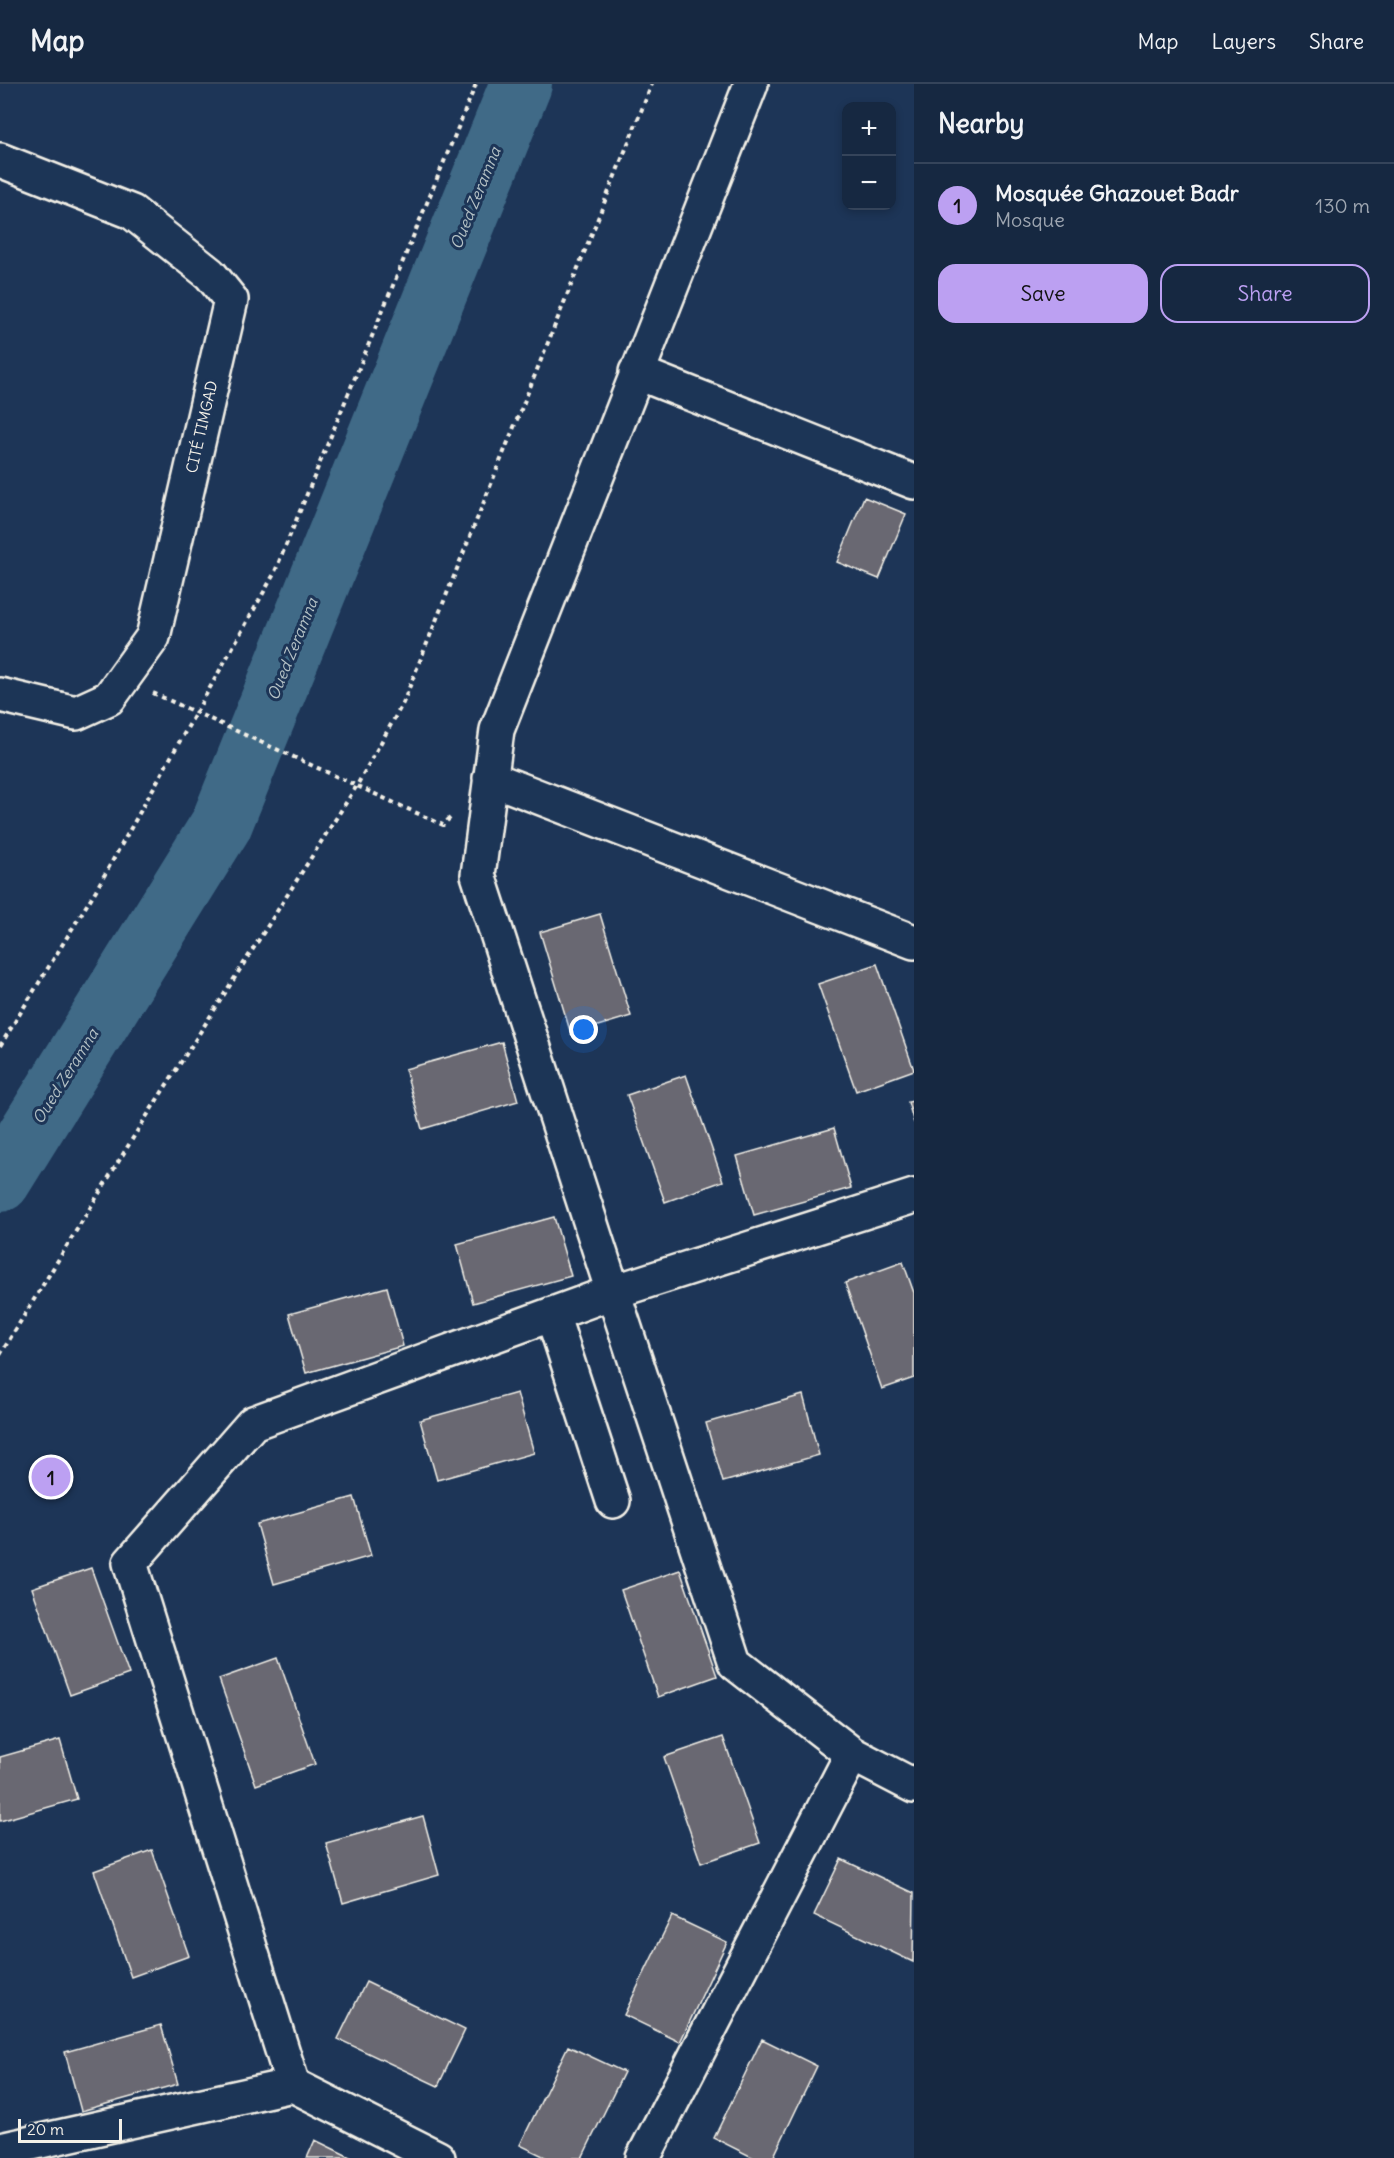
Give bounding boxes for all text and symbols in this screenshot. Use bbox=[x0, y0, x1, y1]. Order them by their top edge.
text: Map bbox=[30, 23, 84, 59]
text: Map bbox=[1138, 28, 1178, 55]
text: Layers bbox=[1211, 28, 1276, 55]
text: Share bbox=[1309, 28, 1364, 55]
map controls bbox=[842, 102, 896, 210]
button: + bbox=[842, 102, 896, 156]
text: Nearby bbox=[938, 107, 1024, 140]
water label: Oued Zeramna bbox=[445, 143, 505, 252]
button: − bbox=[842, 156, 896, 210]
text: Mosquée Ghazouet Badr bbox=[995, 179, 1239, 207]
text: 1 bbox=[954, 193, 961, 218]
text: 130 m bbox=[1315, 193, 1370, 218]
text: Mosque bbox=[995, 207, 1065, 232]
button: Save bbox=[938, 264, 1148, 323]
button: Share bbox=[1160, 264, 1370, 323]
street label: CITÉ TIMGAD bbox=[182, 379, 221, 475]
water label: Oued Zeramna bbox=[262, 594, 322, 703]
your location bbox=[569, 1015, 598, 1044]
water label: Oued Zeramna bbox=[28, 1024, 103, 1127]
pin: 1 bbox=[32, 1454, 70, 1500]
scale bar bbox=[18, 2116, 122, 2144]
text: 20 m bbox=[27, 2119, 64, 2139]

